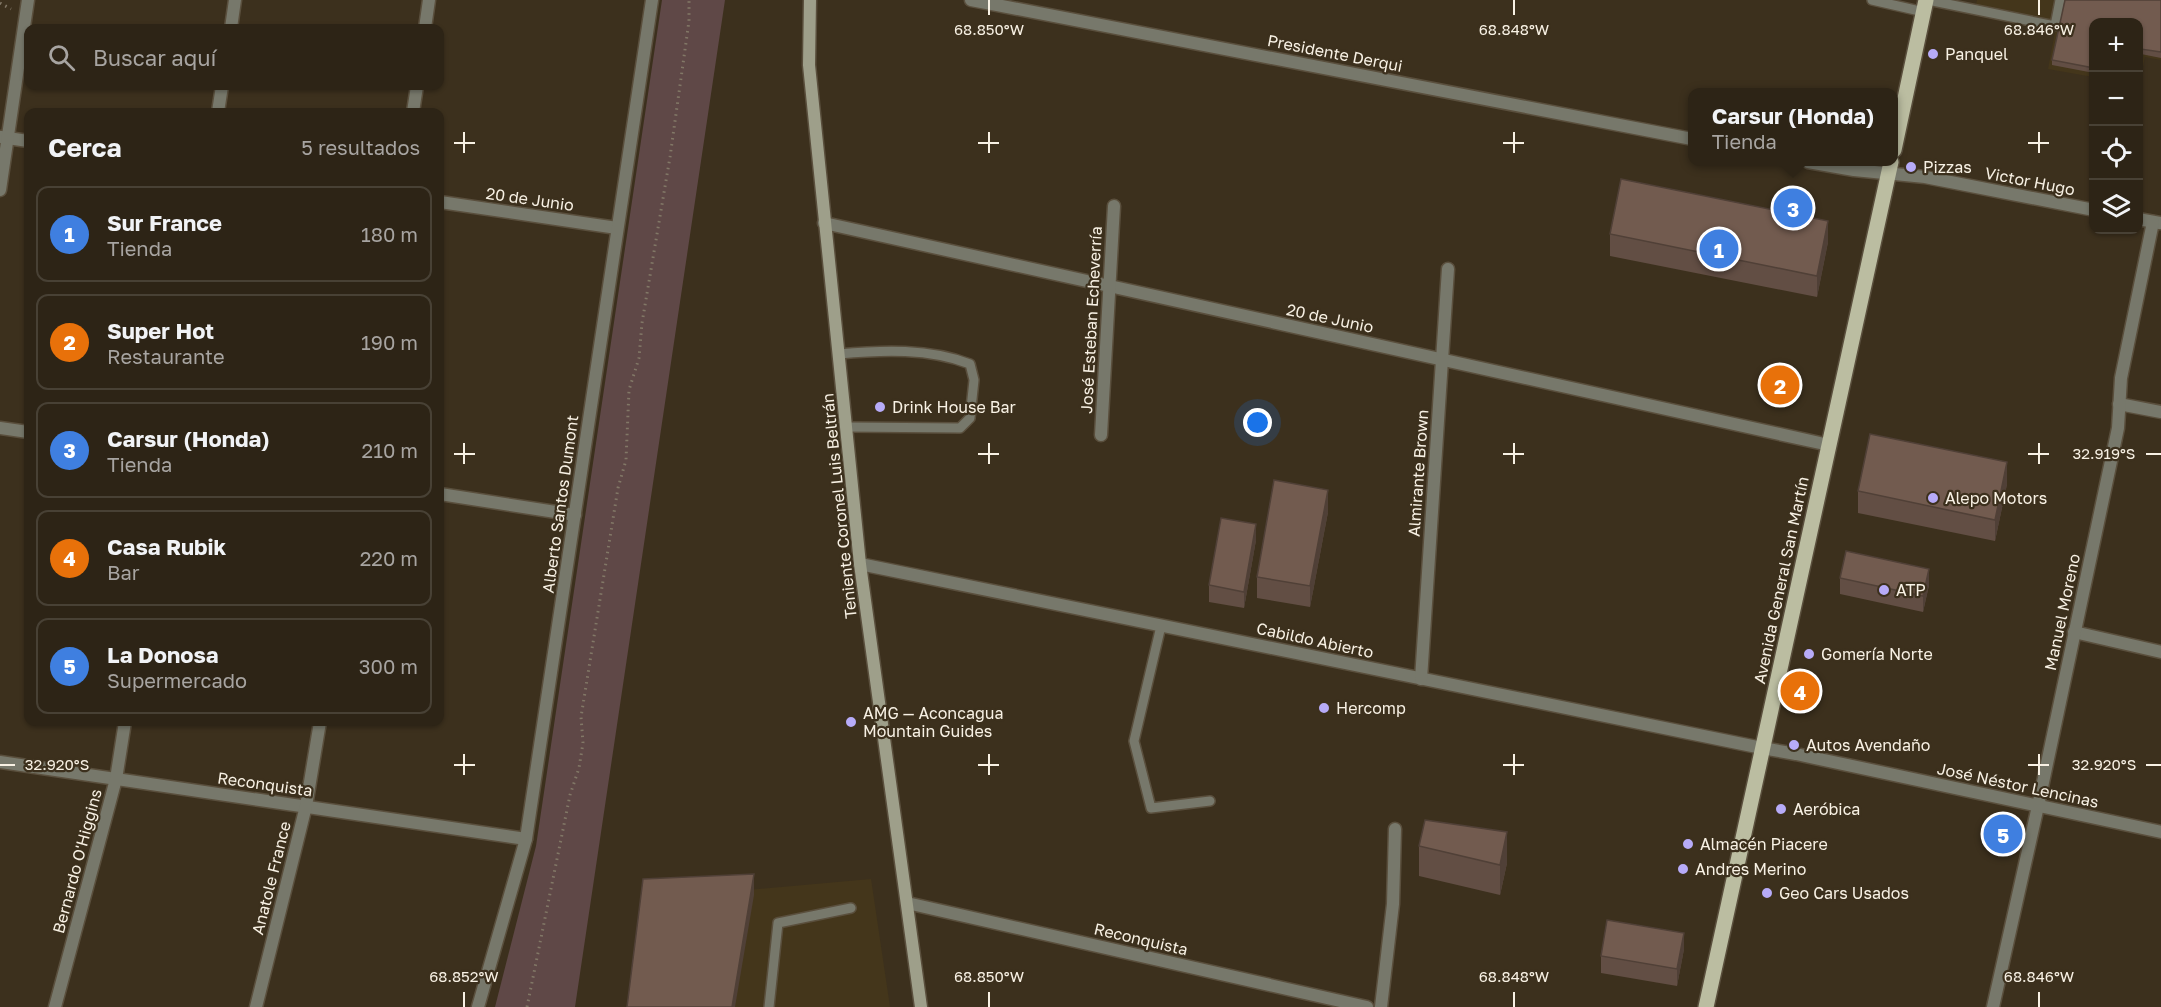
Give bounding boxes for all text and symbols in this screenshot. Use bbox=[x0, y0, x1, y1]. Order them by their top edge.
map controls bbox=[2089, 18, 2143, 234]
button: + bbox=[2089, 18, 2143, 72]
text: 68.850°W bbox=[954, 20, 1024, 38]
text: 68.848°W bbox=[1479, 20, 1549, 38]
text: 68.846°W bbox=[2004, 20, 2074, 38]
search box bbox=[24, 24, 444, 90]
street label: Presidente Derqui bbox=[1266, 30, 1404, 76]
icon: search bbox=[45, 41, 78, 74]
text: Buscar aquí bbox=[93, 44, 216, 71]
place label: Panquel bbox=[1945, 44, 2008, 64]
marker: Panquel bbox=[1926, 47, 1940, 61]
button: − bbox=[2089, 72, 2143, 126]
popup bbox=[1688, 88, 1898, 166]
text: Carsur (Honda) bbox=[1712, 102, 1874, 129]
button: locate bbox=[2089, 126, 2143, 180]
text: Tienda bbox=[1712, 129, 1777, 153]
text: Cerca bbox=[48, 132, 122, 163]
text: 5 resultados bbox=[301, 135, 420, 159]
place label: Pizzas bbox=[1923, 157, 1972, 177]
marker: Pizzas bbox=[1904, 160, 1918, 174]
street label: Victor Hugo bbox=[1983, 162, 2077, 200]
button: layers bbox=[2089, 180, 2143, 234]
street label: 20 de Junio bbox=[485, 183, 575, 215]
pin: 3 bbox=[1774, 186, 1812, 230]
text: Sur France bbox=[107, 209, 222, 236]
text: 1 bbox=[64, 222, 75, 246]
text: 180 m bbox=[361, 222, 418, 246]
street label: José Esteban Echeverría bbox=[1076, 226, 1106, 414]
pin: 1 bbox=[1700, 226, 1738, 272]
text: Tienda bbox=[107, 236, 172, 260]
street label: 20 de Junio bbox=[1285, 299, 1375, 337]
text: Super Hot bbox=[107, 317, 214, 344]
text: 2 bbox=[63, 330, 76, 354]
text: 190 m bbox=[361, 330, 418, 354]
text: Restaurante bbox=[107, 344, 225, 368]
pin: 2 bbox=[1760, 362, 1800, 408]
street label: Teniente Coronel Luis Beltrán bbox=[817, 392, 861, 620]
place label: Drink House Bar bbox=[892, 397, 1016, 417]
marker: Drink House Bar bbox=[873, 400, 887, 414]
your location bbox=[1243, 408, 1272, 437]
street label: Almirante Brown bbox=[1404, 409, 1432, 537]
street label: Alberto Santos Dumont bbox=[538, 414, 582, 594]
text: Carsur (Honda) bbox=[107, 425, 270, 452]
text: 3 bbox=[63, 438, 76, 462]
text: 210 m bbox=[362, 438, 418, 462]
text: 32.919°S bbox=[2073, 444, 2135, 462]
text: Tienda bbox=[107, 452, 172, 476]
street label: Avenida General San Martín bbox=[1749, 474, 1813, 686]
place label: Alepo Motors bbox=[1945, 488, 2047, 508]
marker: Alepo Motors bbox=[1926, 491, 1940, 505]
text: Casa Rubik bbox=[107, 533, 226, 560]
text: 4 bbox=[63, 546, 76, 570]
text: 220 m bbox=[360, 546, 418, 570]
street label: Manuel Moreno bbox=[2040, 552, 2084, 672]
text: Bar bbox=[107, 560, 140, 584]
place label: ATP bbox=[1896, 580, 1926, 600]
marker: ATP bbox=[1877, 583, 1891, 597]
street label: Cabildo Abierto bbox=[1255, 618, 1375, 662]
text: La Donosa bbox=[107, 641, 219, 668]
place label: Gomería Norte bbox=[1821, 644, 1933, 664]
marker: Gomería Norte bbox=[1802, 647, 1816, 661]
text: 5 bbox=[63, 654, 76, 678]
text: 300 m bbox=[359, 654, 418, 678]
text: Supermercado bbox=[107, 668, 247, 692]
pin: 4 bbox=[1780, 668, 1820, 714]
place label: Hercomp bbox=[1336, 698, 1406, 718]
marker: Hercomp bbox=[1317, 701, 1331, 715]
place label: AMG — Aconcagua Mountain Guides bbox=[863, 703, 1003, 741]
marker: AMG — Aconcagua Mountain Guides bbox=[844, 715, 858, 729]
place label: Autos Avendaño bbox=[1806, 735, 1930, 755]
marker: Autos Avendaño bbox=[1787, 738, 1801, 752]
text: 32.920°S bbox=[25, 755, 89, 773]
text: 32.920°S bbox=[2072, 755, 2136, 773]
street label: José Néstor Lencinas bbox=[1935, 758, 2101, 812]
street label: Reconquista bbox=[216, 767, 314, 801]
street label: Bernardo O'Higgins bbox=[48, 787, 106, 935]
place label: Aeróbica bbox=[1793, 799, 1860, 819]
marker: Aeróbica bbox=[1774, 802, 1788, 816]
pin: 5 bbox=[1984, 812, 2022, 856]
street label: Anatole France bbox=[247, 819, 295, 937]
place label: Almacén Piacere bbox=[1700, 834, 1828, 854]
marker: Almacén Piacere bbox=[1681, 837, 1695, 851]
place label: Andres Merino bbox=[1695, 859, 1806, 879]
marker: Andres Merino bbox=[1676, 862, 1690, 876]
place label: Geo Cars Usados bbox=[1779, 883, 1909, 903]
marker: Geo Cars Usados bbox=[1760, 886, 1774, 900]
street label: Reconquista bbox=[1092, 918, 1190, 960]
text: 68.852°W bbox=[429, 967, 499, 985]
text: 68.850°W bbox=[954, 967, 1024, 985]
text: 68.848°W bbox=[1479, 967, 1549, 985]
text: 68.846°W bbox=[2004, 967, 2074, 985]

